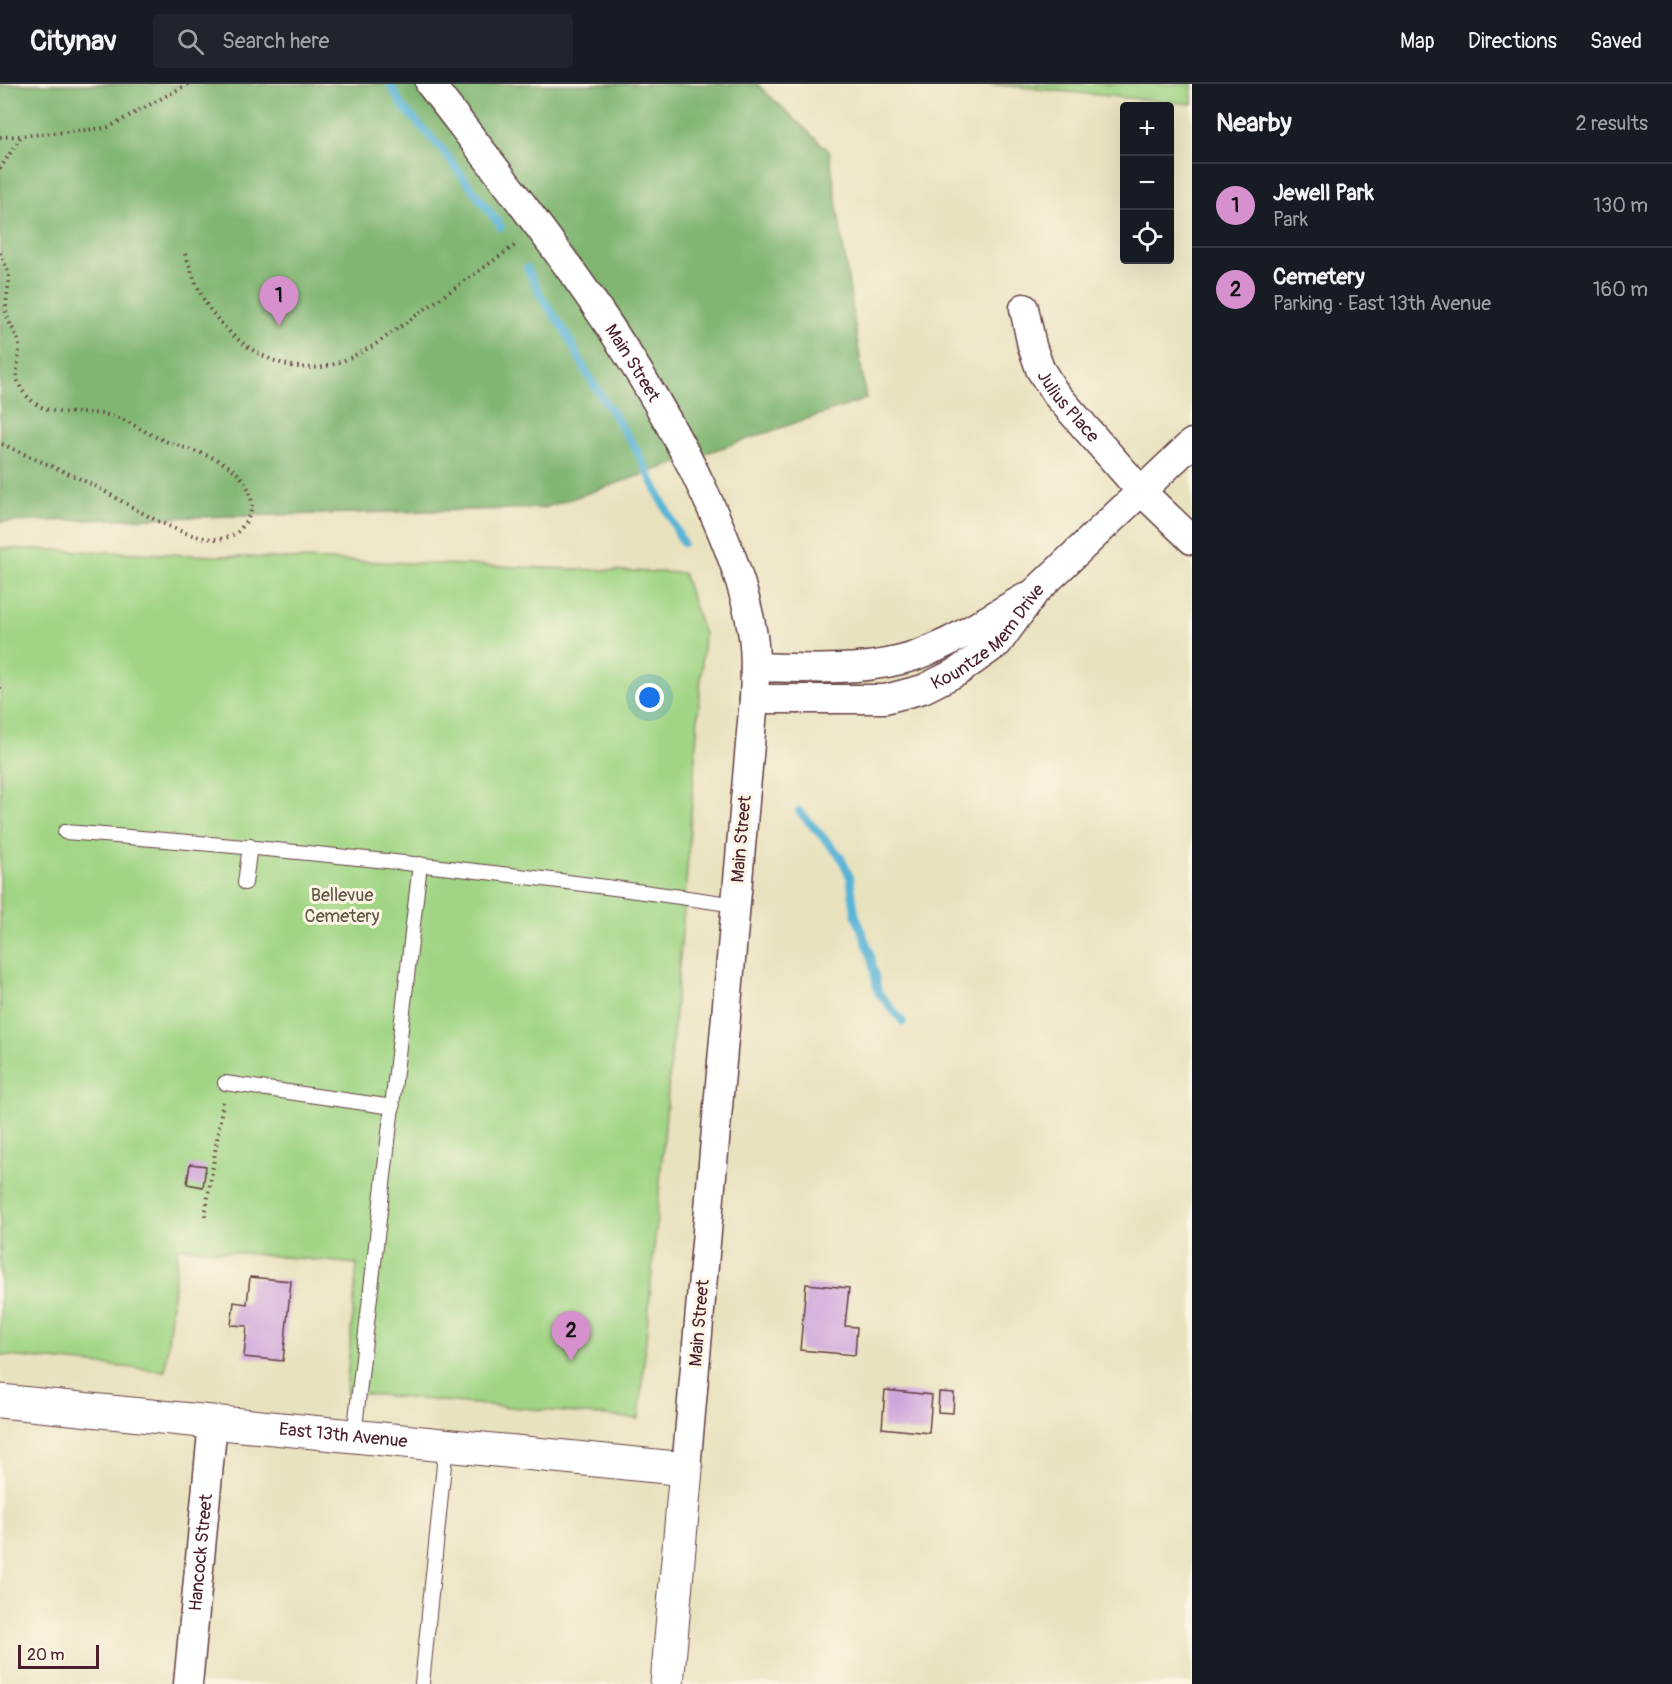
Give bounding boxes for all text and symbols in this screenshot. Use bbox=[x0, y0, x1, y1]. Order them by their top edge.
search box bbox=[153, 14, 573, 68]
text: Citynav bbox=[30, 24, 117, 59]
icon: search bbox=[174, 25, 207, 58]
text: Search here bbox=[222, 27, 329, 55]
text: Map bbox=[1400, 28, 1435, 55]
text: Directions bbox=[1468, 28, 1557, 55]
text: Saved bbox=[1590, 28, 1642, 55]
map controls bbox=[1120, 102, 1174, 264]
button: + bbox=[1120, 102, 1174, 156]
text: Nearby bbox=[1216, 107, 1292, 139]
text: 2 results bbox=[1576, 111, 1648, 136]
button: − bbox=[1120, 156, 1174, 210]
text: Jewell Park bbox=[1273, 179, 1374, 207]
text: 1 bbox=[1232, 193, 1239, 218]
text: 130 m bbox=[1593, 193, 1648, 218]
text: Park bbox=[1273, 207, 1308, 232]
button: locate bbox=[1120, 210, 1174, 264]
text: Cemetery bbox=[1273, 263, 1365, 291]
pin: 1 bbox=[260, 276, 298, 326]
text: 2 bbox=[1230, 277, 1241, 302]
text: 160 m bbox=[1593, 277, 1648, 302]
text: Parking · East 13th Avenue bbox=[1273, 291, 1491, 316]
street label: Main Street bbox=[599, 320, 666, 407]
street label: Julius Place bbox=[1032, 366, 1104, 448]
street label: Kountze Mem Drive bbox=[927, 578, 1049, 695]
your location bbox=[635, 683, 664, 712]
street label: Main Street bbox=[726, 794, 757, 884]
park label: Bellevue Cemetery bbox=[305, 884, 380, 928]
street label: Main Street bbox=[684, 1278, 715, 1368]
pin: 2 bbox=[552, 1312, 590, 1361]
street label: East 13th Avenue bbox=[278, 1418, 409, 1453]
street label: Hancock Street bbox=[184, 1492, 218, 1612]
scale bar bbox=[18, 1642, 99, 1670]
text: 20 m bbox=[27, 1645, 65, 1665]

